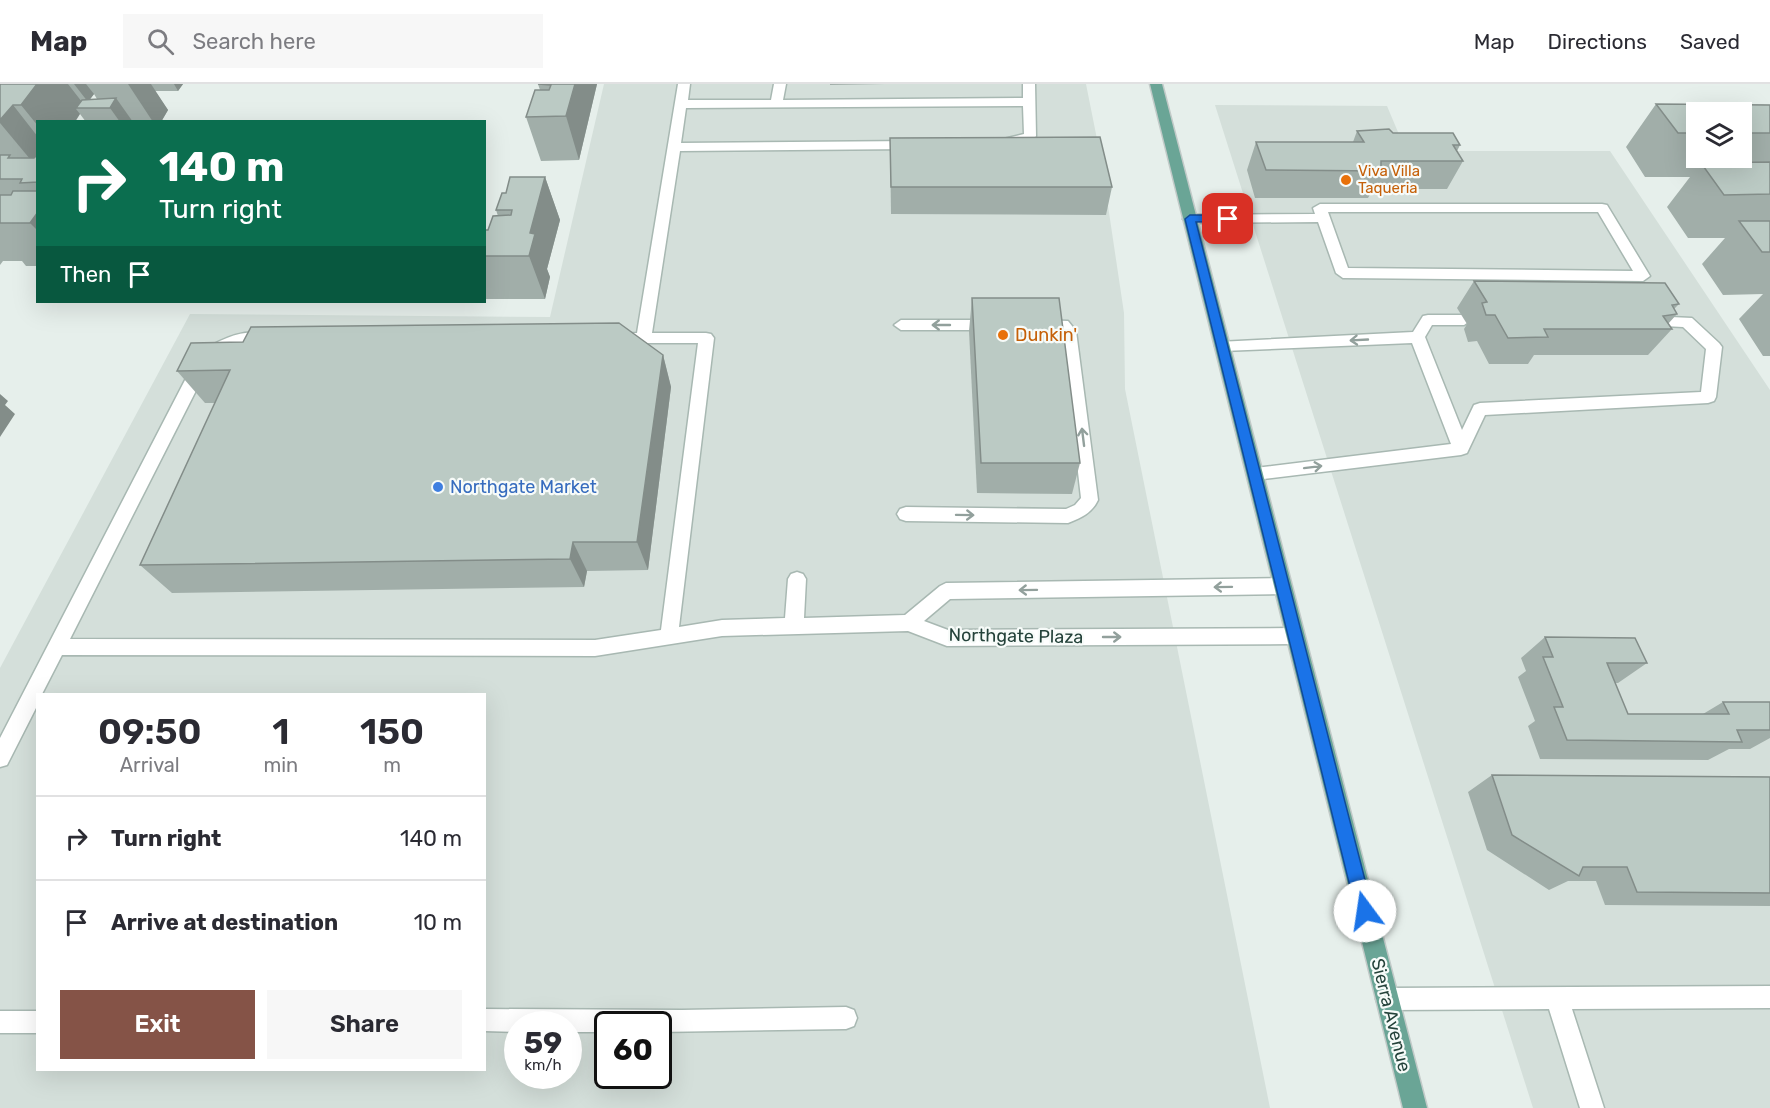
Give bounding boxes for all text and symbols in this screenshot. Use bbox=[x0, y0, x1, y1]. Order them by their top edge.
search box bbox=[123, 14, 543, 68]
text: Map bbox=[30, 25, 87, 58]
icon: search bbox=[144, 25, 177, 58]
text: Search here bbox=[192, 28, 316, 55]
text: Map bbox=[1474, 29, 1515, 54]
text: Directions bbox=[1548, 29, 1647, 54]
text: Saved bbox=[1680, 29, 1740, 54]
map controls bbox=[1686, 102, 1752, 168]
button: layers bbox=[1686, 102, 1752, 168]
text: 140 m bbox=[159, 142, 285, 192]
icon: right bbox=[60, 144, 138, 222]
place label: Viva Villa Taqueria bbox=[1358, 162, 1420, 197]
marker: Viva Villa Taqueria bbox=[1339, 173, 1353, 187]
text: Turn right bbox=[159, 193, 282, 225]
pin bbox=[1202, 193, 1253, 244]
icon: arrive bbox=[1211, 202, 1244, 235]
icon: arrive bbox=[123, 258, 156, 291]
text: Then bbox=[60, 261, 111, 288]
one-way arrow bbox=[932, 319, 952, 331]
place label: Dunkin' bbox=[1015, 324, 1077, 346]
marker: Dunkin' bbox=[996, 328, 1010, 342]
one-way arrow bbox=[1349, 334, 1369, 345]
one-way arrow bbox=[1077, 427, 1088, 447]
one-way arrow bbox=[1302, 461, 1322, 472]
place label: Northgate Market bbox=[450, 476, 597, 498]
marker: Northgate Market bbox=[431, 480, 445, 494]
one-way arrow bbox=[954, 509, 974, 521]
one-way arrow bbox=[1214, 581, 1234, 593]
one-way arrow bbox=[1019, 584, 1039, 596]
street label: Northgate Plaza bbox=[948, 624, 1084, 648]
one-way arrow bbox=[1101, 631, 1121, 643]
text: 09:50 bbox=[98, 710, 202, 753]
text: 1 bbox=[272, 710, 289, 753]
text: 150 bbox=[360, 710, 424, 753]
text: Arrival bbox=[120, 753, 180, 777]
text: min bbox=[263, 753, 298, 777]
text: m bbox=[383, 753, 401, 777]
icon: right bbox=[60, 822, 93, 855]
text: Turn right bbox=[111, 825, 221, 852]
text: 140 m bbox=[400, 825, 462, 852]
position arrow bbox=[1333, 879, 1397, 943]
icon: arrive bbox=[60, 906, 93, 939]
text: Arrive at destination bbox=[111, 909, 338, 936]
text: 10 m bbox=[414, 909, 462, 936]
street label: Sierra Avenue bbox=[1366, 956, 1416, 1074]
button: Exit bbox=[60, 990, 255, 1059]
button: Share bbox=[267, 990, 462, 1059]
speed limit sign: 60 bbox=[594, 1011, 672, 1089]
text: 59 bbox=[524, 1025, 562, 1061]
text: km/h bbox=[524, 1056, 562, 1074]

